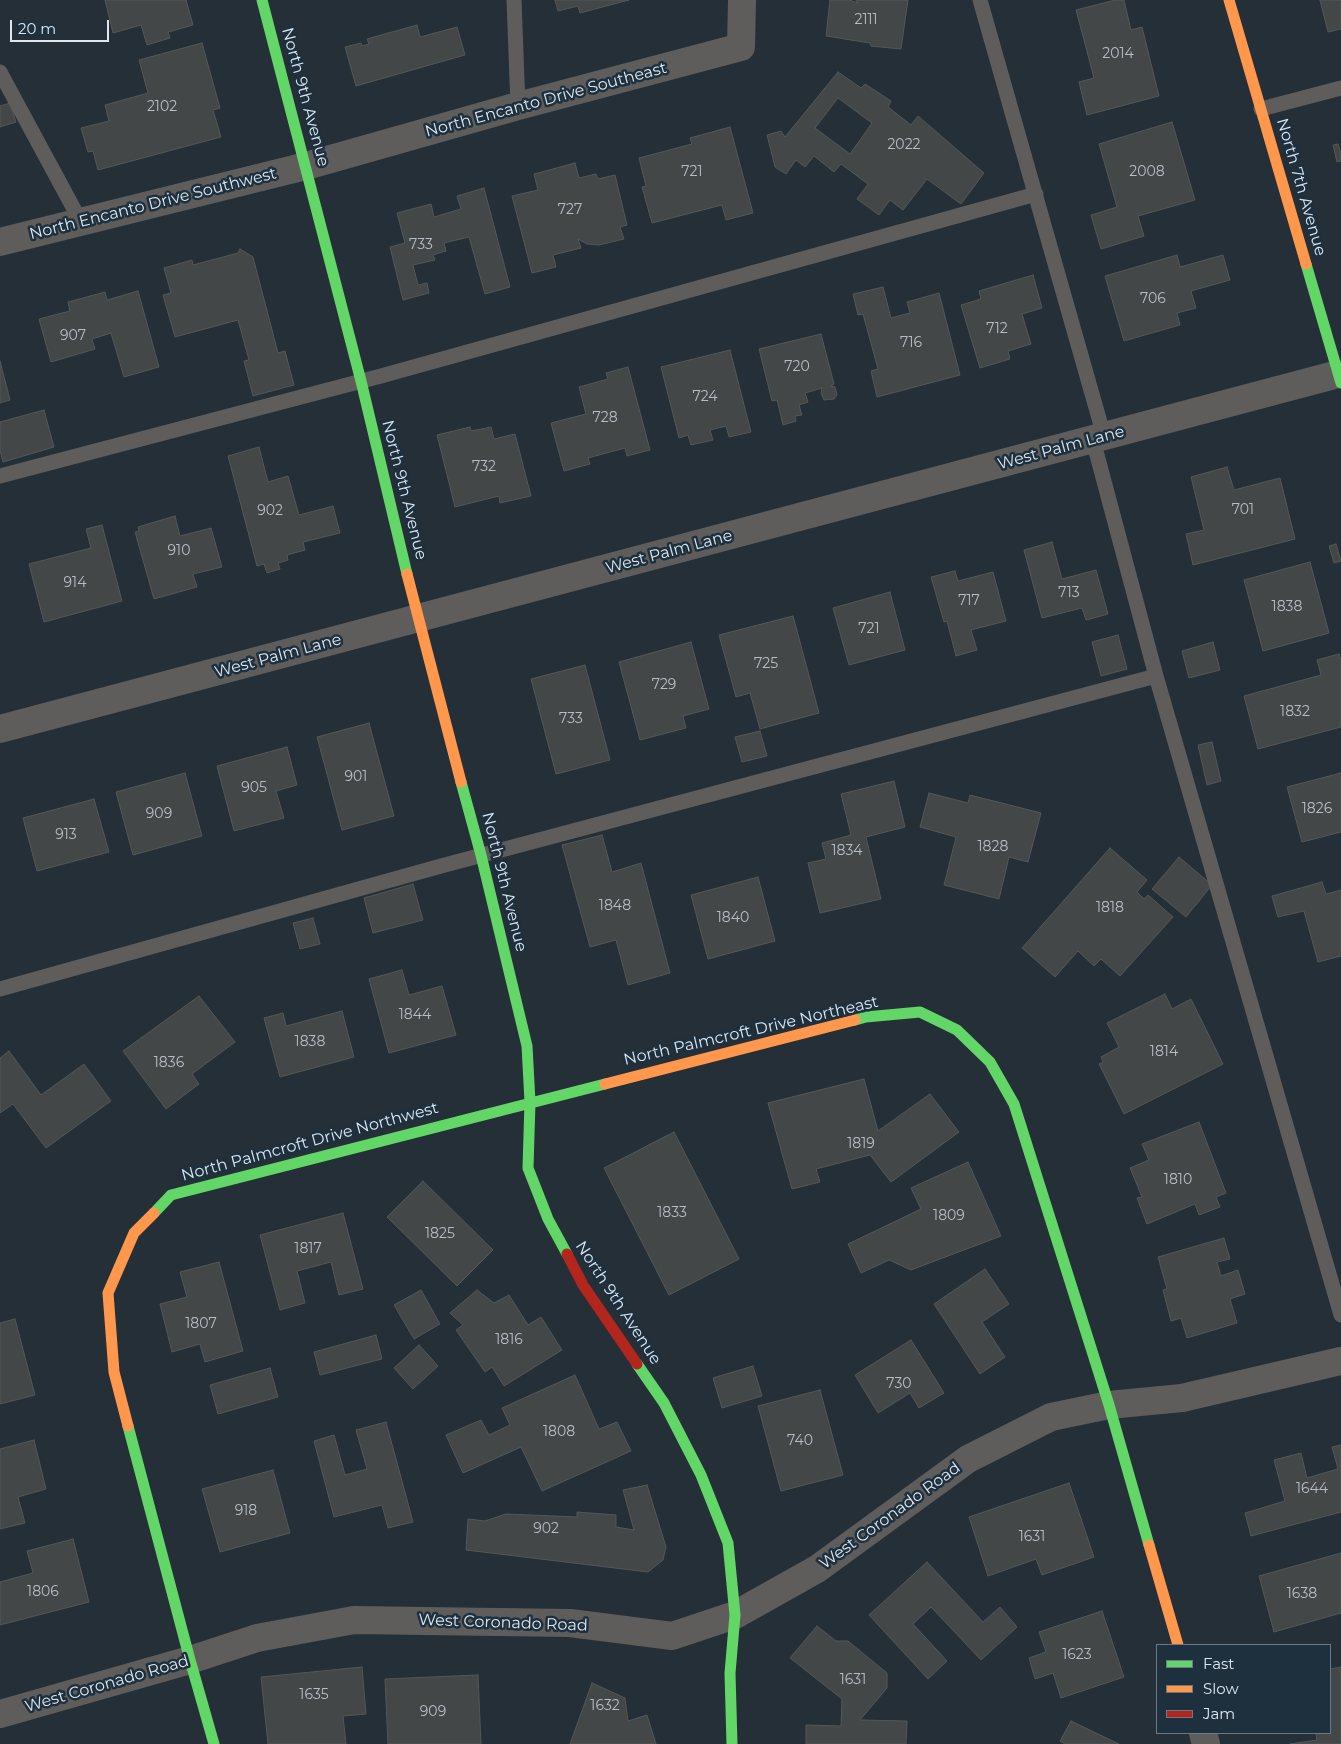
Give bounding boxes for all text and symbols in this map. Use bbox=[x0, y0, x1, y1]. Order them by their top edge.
scale bar bbox=[12, 10, 111, 42]
house number: 2111 bbox=[854, 12, 878, 28]
text: 20 m bbox=[18, 19, 56, 38]
street label: North 9th Avenue bbox=[277, 25, 333, 169]
house number: 2014 bbox=[1102, 46, 1134, 62]
street label: North Encanto Drive Southeast bbox=[423, 58, 669, 142]
house number: 2102 bbox=[147, 99, 177, 115]
street label: North 7th Avenue bbox=[1272, 116, 1330, 258]
house number: 2022 bbox=[887, 137, 921, 153]
street label: North Encanto Drive Southwest bbox=[27, 164, 279, 244]
house number: 721 bbox=[681, 164, 703, 180]
house number: 2008 bbox=[1129, 164, 1165, 180]
house number: 727 bbox=[558, 202, 582, 218]
house number: 733 bbox=[409, 237, 433, 253]
house number: 706 bbox=[1140, 291, 1166, 307]
house number: 712 bbox=[986, 321, 1008, 337]
house number: 907 bbox=[60, 328, 86, 344]
house number: 716 bbox=[900, 335, 922, 351]
house number: 720 bbox=[784, 359, 810, 375]
house number: 724 bbox=[692, 389, 718, 405]
house number: 728 bbox=[592, 410, 618, 426]
street label: North 9th Avenue bbox=[377, 418, 431, 562]
street label: West Palm Lane bbox=[995, 422, 1127, 474]
house number: 732 bbox=[472, 459, 496, 475]
house number: 701 bbox=[1232, 502, 1254, 518]
house number: 902 bbox=[257, 503, 283, 519]
street label: West Palm Lane bbox=[603, 526, 735, 578]
house number: 910 bbox=[168, 543, 190, 559]
house number: 914 bbox=[64, 575, 86, 591]
house number: 713 bbox=[1058, 585, 1080, 601]
house number: 717 bbox=[958, 593, 980, 609]
house number: 1838 bbox=[1272, 599, 1302, 615]
house number: 721 bbox=[858, 621, 880, 637]
street label: West Palm Lane bbox=[212, 630, 344, 682]
house number: 725 bbox=[754, 656, 778, 672]
house number: 729 bbox=[652, 677, 676, 693]
house number: 1832 bbox=[1280, 704, 1310, 720]
house number: 733 bbox=[559, 711, 583, 727]
house number: 901 bbox=[345, 769, 367, 785]
house number: 905 bbox=[241, 780, 267, 796]
house number: 1826 bbox=[1302, 801, 1332, 817]
house number: 909 bbox=[146, 806, 172, 822]
street label: North 9th Avenue bbox=[477, 810, 531, 954]
house number: 913 bbox=[55, 827, 77, 843]
house number: 1828 bbox=[978, 839, 1008, 855]
house number: 1834 bbox=[831, 843, 863, 859]
house number: 1848 bbox=[599, 898, 631, 914]
house number: 1818 bbox=[1096, 900, 1124, 916]
house number: 1840 bbox=[717, 910, 749, 926]
street label: North Palmcroft Drive Northeast bbox=[622, 992, 880, 1070]
house number: 1844 bbox=[399, 1007, 431, 1023]
house number: 1838 bbox=[295, 1034, 325, 1050]
house number: 1814 bbox=[1150, 1044, 1178, 1060]
house number: 1836 bbox=[154, 1055, 184, 1071]
street label: North Palmcroft Drive Northwest bbox=[179, 1098, 441, 1186]
house number: 1819 bbox=[847, 1136, 875, 1152]
house number: 1810 bbox=[1164, 1172, 1192, 1188]
house number: 1833 bbox=[657, 1205, 687, 1221]
house number: 1809 bbox=[933, 1208, 965, 1224]
house number: 1825 bbox=[425, 1226, 455, 1242]
street label: North 9th Avenue bbox=[571, 1238, 665, 1368]
house number: 1817 bbox=[294, 1241, 322, 1257]
house number: 1807 bbox=[185, 1316, 217, 1332]
house number: 1816 bbox=[495, 1332, 523, 1348]
house number: 730 bbox=[886, 1376, 912, 1392]
house number: 1808 bbox=[543, 1424, 575, 1440]
house number: 740 bbox=[787, 1433, 813, 1449]
street label: West Coronado Road bbox=[816, 1458, 964, 1574]
house number: 1644 bbox=[1296, 1481, 1328, 1497]
house number: 918 bbox=[235, 1503, 257, 1519]
house number: 902 bbox=[533, 1521, 559, 1537]
house number: 1631 bbox=[1019, 1529, 1045, 1545]
house number: 1806 bbox=[27, 1584, 59, 1600]
house number: 1638 bbox=[1287, 1586, 1317, 1602]
street label: West Coronado Road bbox=[418, 1610, 588, 1636]
legend bbox=[1156, 1644, 1331, 1734]
house number: 1623 bbox=[1062, 1647, 1092, 1663]
street label: West Coronado Road bbox=[23, 1651, 191, 1717]
text: Fast bbox=[1203, 1654, 1234, 1673]
house number: 1631 bbox=[840, 1672, 866, 1688]
text: Slow bbox=[1203, 1679, 1239, 1698]
house number: 1635 bbox=[299, 1687, 329, 1703]
house number: 1632 bbox=[590, 1698, 620, 1714]
house number: 909 bbox=[420, 1704, 446, 1720]
text: Jam bbox=[1203, 1704, 1235, 1723]

